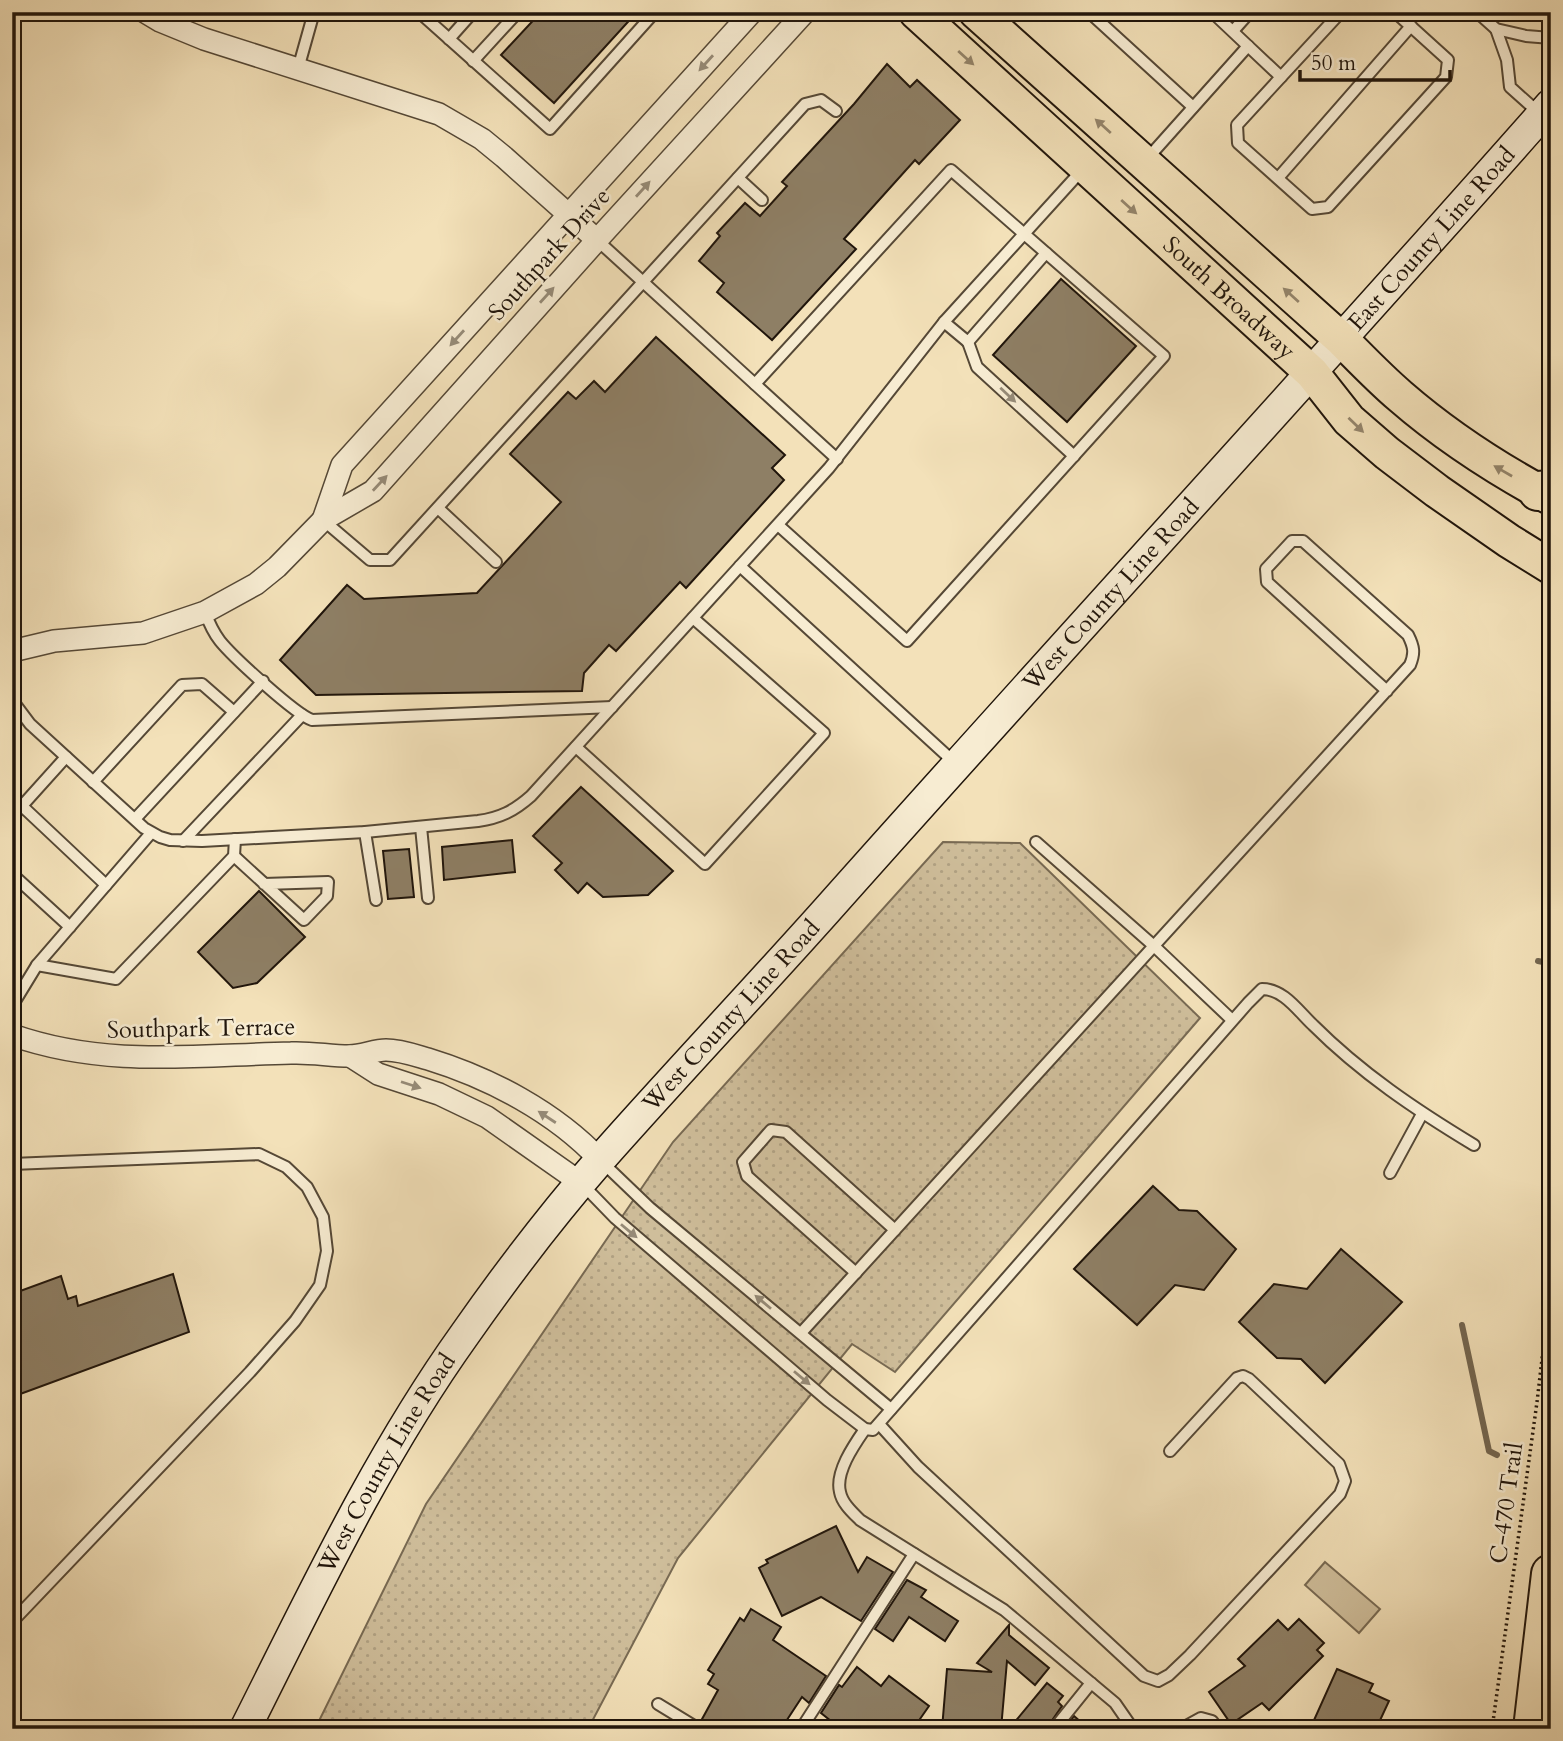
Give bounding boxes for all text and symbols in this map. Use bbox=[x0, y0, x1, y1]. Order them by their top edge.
scale bar bbox=[1300, 38, 1451, 82]
text: 50 m bbox=[1311, 49, 1356, 78]
one-way arrow bbox=[957, 50, 975, 66]
one-way arrow bbox=[698, 54, 714, 72]
one-way arrow bbox=[1095, 119, 1112, 135]
street label: East County Line Road bbox=[1340, 139, 1523, 338]
street label: Southpark Drive bbox=[481, 181, 618, 328]
one-way arrow bbox=[634, 181, 650, 198]
one-way arrow bbox=[1120, 198, 1137, 214]
street label: South Broadway bbox=[1155, 229, 1303, 367]
one-way arrow bbox=[539, 286, 554, 303]
one-way arrow bbox=[1283, 287, 1300, 303]
one-way arrow bbox=[450, 329, 466, 346]
one-way arrow bbox=[999, 387, 1016, 403]
one-way arrow bbox=[1347, 417, 1364, 434]
one-way arrow bbox=[1493, 466, 1513, 478]
one-way arrow bbox=[372, 474, 388, 492]
street label: West County Line Road bbox=[1014, 491, 1207, 699]
street label: West County Line Road bbox=[634, 913, 828, 1120]
street label: Southpark Terrace bbox=[107, 1010, 295, 1047]
one-way arrow bbox=[401, 1080, 422, 1091]
one-way arrow bbox=[538, 1110, 556, 1124]
one-way arrow bbox=[620, 1223, 638, 1239]
one-way arrow bbox=[755, 1295, 772, 1310]
street label: West County Line Road bbox=[310, 1347, 464, 1580]
one-way arrow bbox=[794, 1370, 811, 1385]
street label: C-470 Trail bbox=[1482, 1440, 1531, 1566]

